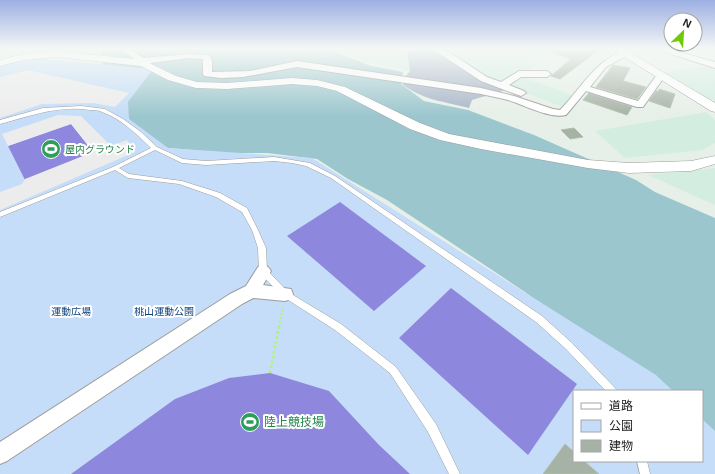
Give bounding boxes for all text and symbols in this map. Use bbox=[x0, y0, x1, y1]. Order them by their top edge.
north arrow bbox=[663, 12, 703, 52]
text: N bbox=[681, 16, 693, 30]
sports icon: 屋内グラウンド bbox=[40, 138, 62, 160]
place label: 屋内グラウンド bbox=[65, 144, 135, 155]
park label: 運動広場 bbox=[51, 306, 91, 317]
park label: 桃山運動公園 bbox=[134, 306, 194, 317]
legend bbox=[573, 390, 703, 462]
text: 道路 bbox=[609, 399, 633, 413]
sports icon: 陸上競技場 bbox=[239, 411, 261, 433]
place label: 陸上競技場 bbox=[264, 415, 324, 429]
text: 公園 bbox=[609, 419, 633, 433]
text: 建物 bbox=[609, 439, 633, 453]

